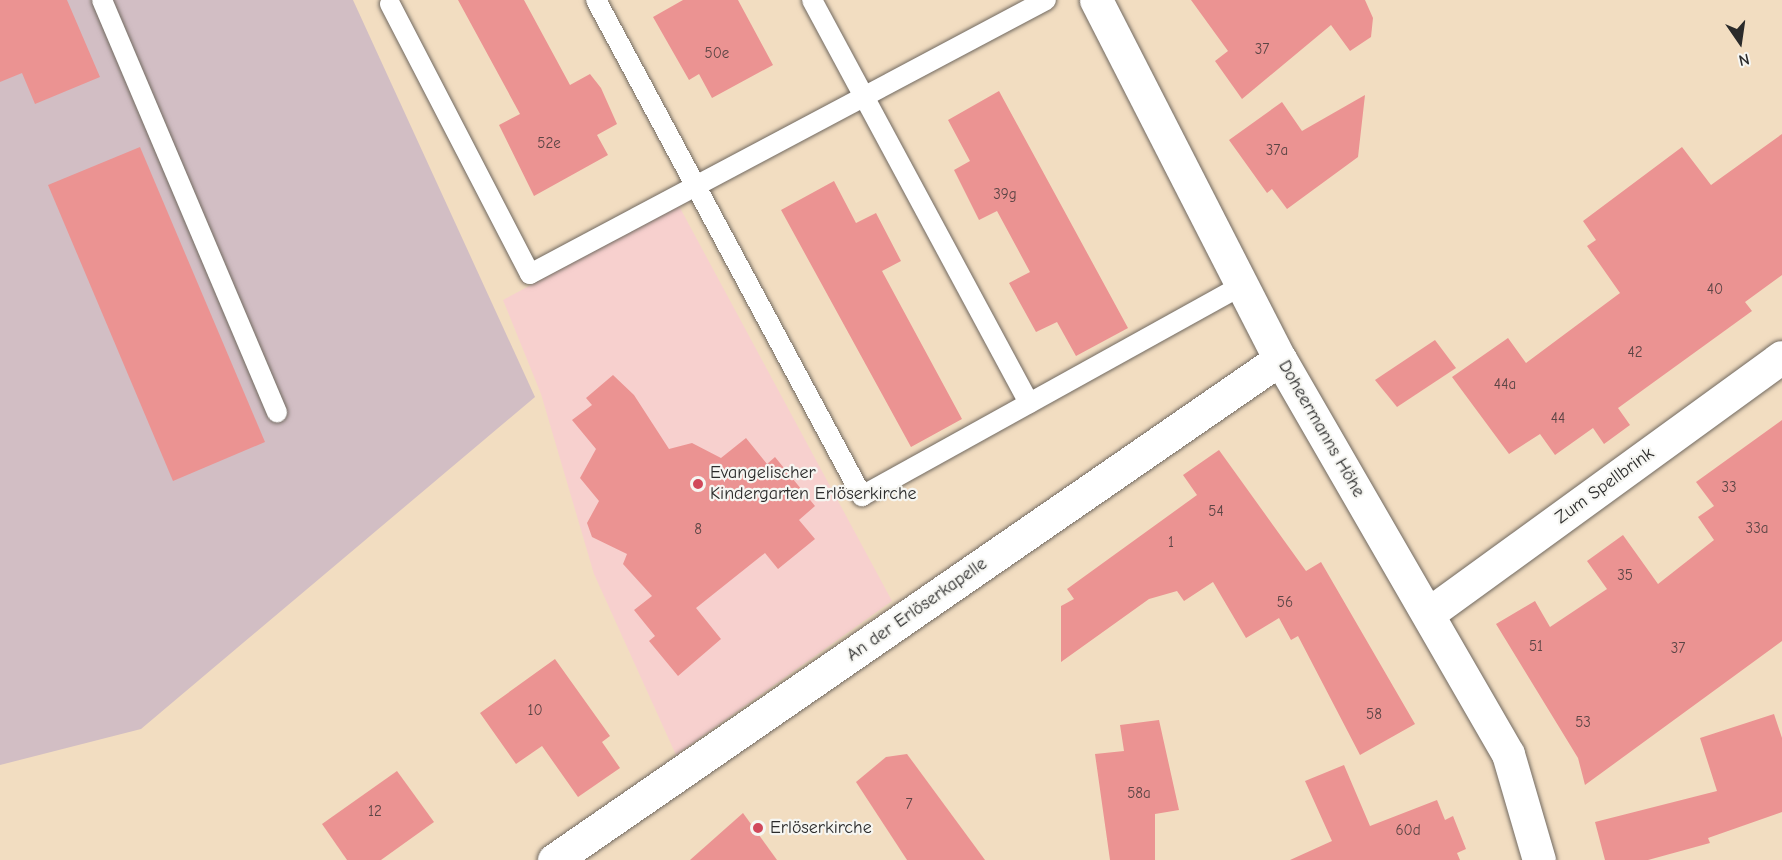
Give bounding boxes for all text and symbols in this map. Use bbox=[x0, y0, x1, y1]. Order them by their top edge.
north arrow bbox=[1710, 12, 1770, 72]
house number: 37 bbox=[1255, 41, 1269, 59]
house number: 50e bbox=[705, 45, 729, 63]
text: N bbox=[1737, 50, 1751, 69]
house number: 52e bbox=[537, 135, 561, 153]
house number: 37a bbox=[1266, 142, 1288, 160]
house number: 39g bbox=[993, 186, 1017, 204]
house number: 40 bbox=[1707, 281, 1723, 299]
house number: 42 bbox=[1627, 344, 1643, 362]
street label: Doheermanns Höhe bbox=[1273, 357, 1369, 501]
house number: 44a bbox=[1494, 376, 1516, 394]
house number: 44 bbox=[1551, 410, 1565, 428]
street label: Zum Spellbrink bbox=[1552, 443, 1658, 529]
place label: Evangelischer Kindergarten Erlöserkirche bbox=[710, 463, 917, 506]
marker: Evangelischer Kindergarten Erlöserkirche bbox=[691, 477, 705, 491]
house number: 33 bbox=[1721, 479, 1737, 497]
house number: 54 bbox=[1208, 503, 1224, 521]
house number: 33a bbox=[1746, 520, 1768, 538]
house number: 8 bbox=[694, 521, 702, 539]
house number: 1 bbox=[1168, 534, 1174, 552]
street label: An der Erlöserkapelle bbox=[843, 553, 991, 667]
house number: 35 bbox=[1617, 567, 1633, 585]
house number: 56 bbox=[1277, 594, 1293, 612]
house number: 51 bbox=[1529, 638, 1543, 656]
house number: 37 bbox=[1671, 640, 1685, 658]
house number: 10 bbox=[527, 702, 543, 720]
house number: 58 bbox=[1366, 706, 1382, 724]
house number: 53 bbox=[1575, 714, 1591, 732]
house number: 58a bbox=[1127, 785, 1151, 803]
house number: 7 bbox=[905, 796, 913, 814]
house number: 12 bbox=[368, 803, 382, 821]
place label: Erlöserkirche bbox=[770, 817, 872, 839]
marker: Erlöserkirche bbox=[751, 821, 765, 835]
house number: 60d bbox=[1395, 822, 1421, 840]

